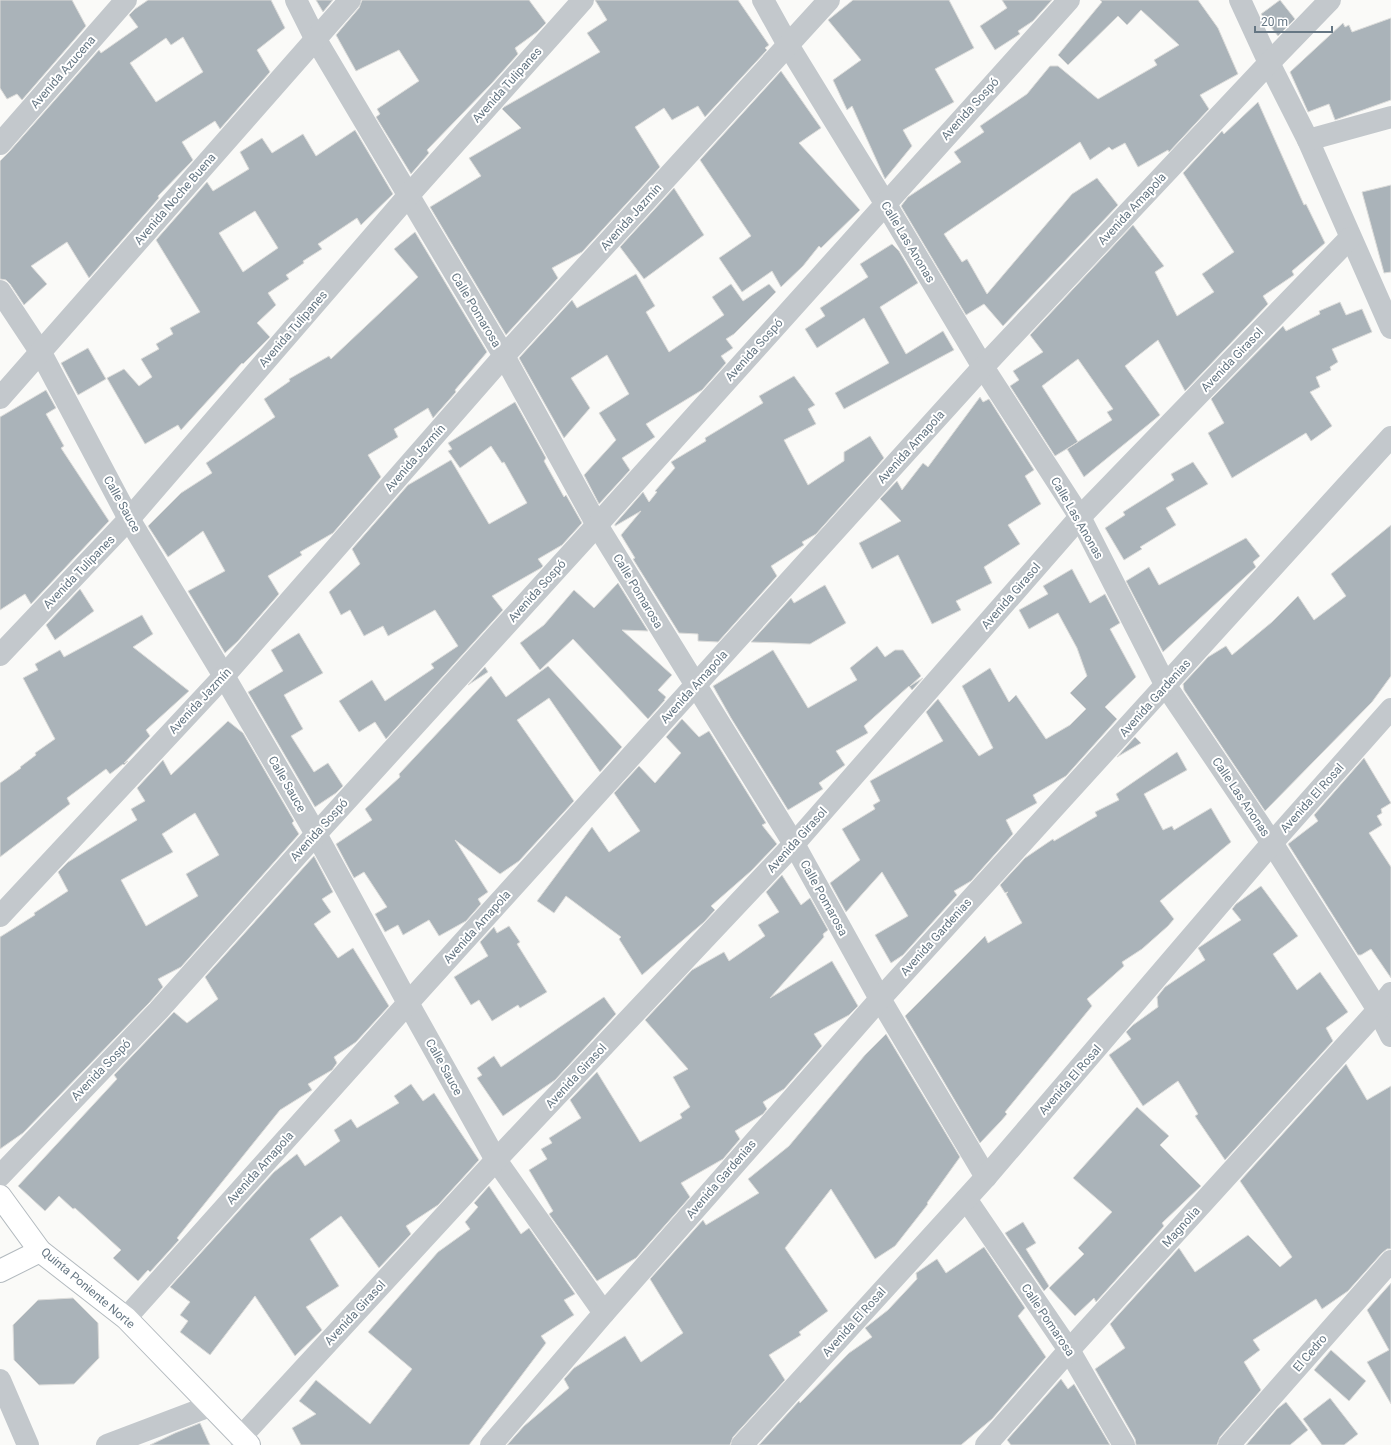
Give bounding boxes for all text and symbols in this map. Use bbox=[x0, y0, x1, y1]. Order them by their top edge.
scale bar bbox=[1255, 8, 1332, 34]
text: 20 m bbox=[1261, 15, 1288, 29]
street label: Avenida Azucena bbox=[28, 33, 98, 111]
street label: Avenida Tulipanes bbox=[469, 44, 545, 126]
street label: Avenida Sospó bbox=[938, 75, 1002, 143]
street label: Avenida Noche Buena bbox=[131, 150, 219, 248]
street label: Avenida Amapola bbox=[1095, 170, 1169, 248]
street label: Avenida Jazmín bbox=[597, 181, 665, 253]
street label: Calle Las Anonas bbox=[878, 199, 938, 285]
street label: Calle Pomarosa bbox=[448, 270, 504, 350]
street label: Avenida Tulipanes bbox=[256, 288, 330, 370]
street label: Avenida Sospó bbox=[722, 316, 786, 384]
street label: Avenida Girasol bbox=[1198, 325, 1266, 395]
street label: Avenida Amapola bbox=[875, 408, 947, 486]
street label: Avenida Jazmín bbox=[382, 421, 448, 495]
street label: Calle Sauce bbox=[101, 473, 143, 535]
street label: Calle Las Anonas bbox=[1048, 475, 1106, 561]
street label: Avenida Tulipanes bbox=[40, 532, 118, 612]
street label: Calle Pomarosa bbox=[610, 551, 666, 631]
street label: Avenida Sospó bbox=[505, 557, 569, 625]
street label: Avenida Girasol bbox=[979, 560, 1043, 632]
street label: Avenida Amapola bbox=[658, 648, 730, 726]
street label: Avenida Gardenias bbox=[1117, 656, 1193, 740]
street label: Avenida Jazmín bbox=[166, 665, 234, 737]
street label: Calle Sauce bbox=[265, 753, 309, 815]
street label: Calle Las Anonas bbox=[1209, 755, 1273, 839]
street label: Avenida El Rosal bbox=[1277, 761, 1347, 835]
street label: Avenida Sospó bbox=[287, 796, 351, 864]
street label: Avenida Girasol bbox=[764, 805, 830, 875]
street label: Calle Pomarosa bbox=[797, 858, 851, 938]
street label: Avenida Amapola bbox=[441, 888, 513, 966]
street label: Avenida Gardenias bbox=[898, 895, 974, 979]
street label: Calle Sauce bbox=[423, 1036, 465, 1098]
street label: Avenida Sospó bbox=[68, 1037, 134, 1103]
street label: Avenida Girasol bbox=[543, 1041, 609, 1111]
street label: Avenida El Rosal bbox=[1036, 1042, 1104, 1118]
street label: Avenida Amapola bbox=[224, 1129, 296, 1207]
street label: Avenida Gardenias bbox=[683, 1137, 759, 1221]
street label: Magnolia bbox=[1159, 1204, 1203, 1250]
street label: Quinta Poniente Norte bbox=[38, 1245, 138, 1331]
street label: Avenida Girasol bbox=[322, 1278, 388, 1348]
street label: Calle Pomarosa bbox=[1019, 1281, 1077, 1359]
street label: Avenida El Rosal bbox=[819, 1285, 889, 1359]
street label: El Cedro bbox=[1290, 1332, 1330, 1374]

